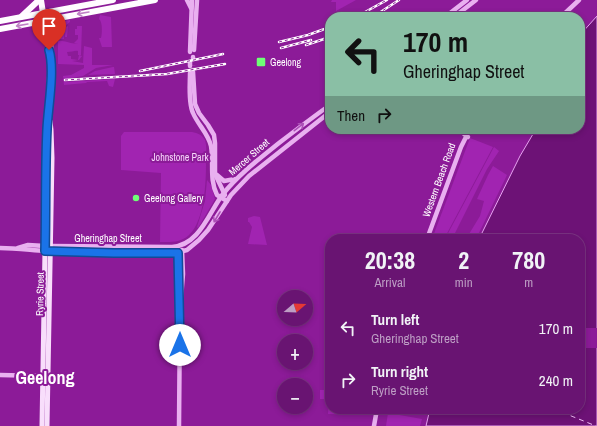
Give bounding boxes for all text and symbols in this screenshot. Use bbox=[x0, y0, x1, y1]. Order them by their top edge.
pin bbox=[32, 9, 66, 50]
one-way arrow bbox=[77, 9, 90, 17]
icon: arrive bbox=[38, 15, 60, 37]
one-way arrow bbox=[16, 21, 29, 29]
text: 170 m bbox=[403, 23, 468, 61]
icon: left bbox=[337, 28, 389, 80]
marker: Geelong bbox=[255, 56, 267, 68]
place label: Geelong bbox=[270, 56, 301, 69]
text: Gheringhap Street bbox=[403, 59, 524, 84]
icon: right bbox=[373, 104, 395, 126]
text: Then bbox=[337, 105, 365, 126]
one-way arrow bbox=[294, 123, 305, 131]
street label: Mercer Street bbox=[226, 135, 273, 178]
street label: Western Beach Road bbox=[420, 141, 458, 219]
park label: Johnstone Park bbox=[152, 151, 209, 164]
place label: Geelong Gallery bbox=[144, 192, 204, 205]
marker: Geelong Gallery bbox=[131, 193, 141, 203]
one-way arrow bbox=[212, 211, 220, 223]
street label: Gheringhap Street bbox=[74, 232, 142, 245]
text: 20:38 bbox=[365, 244, 415, 276]
text: 2 bbox=[458, 244, 469, 276]
text: 780 bbox=[512, 244, 545, 276]
street label: Ryrie Street bbox=[33, 271, 47, 316]
text: Arrival bbox=[375, 274, 405, 291]
text: min bbox=[455, 274, 473, 291]
text: m bbox=[524, 274, 533, 291]
north arrow bbox=[277, 290, 313, 326]
map controls bbox=[277, 290, 313, 414]
text: Turn left bbox=[371, 309, 419, 330]
icon: left bbox=[337, 317, 359, 339]
text: 170 m bbox=[539, 318, 573, 339]
position arrow bbox=[159, 324, 201, 366]
text: Gheringhap Street bbox=[371, 330, 459, 347]
button: + bbox=[277, 334, 313, 370]
text: Turn right bbox=[371, 361, 428, 382]
district label: Geelong bbox=[15, 365, 75, 390]
icon: right bbox=[337, 369, 359, 391]
text: 240 m bbox=[539, 370, 573, 391]
button: − bbox=[277, 378, 313, 414]
text: Ryrie Street bbox=[371, 382, 428, 399]

